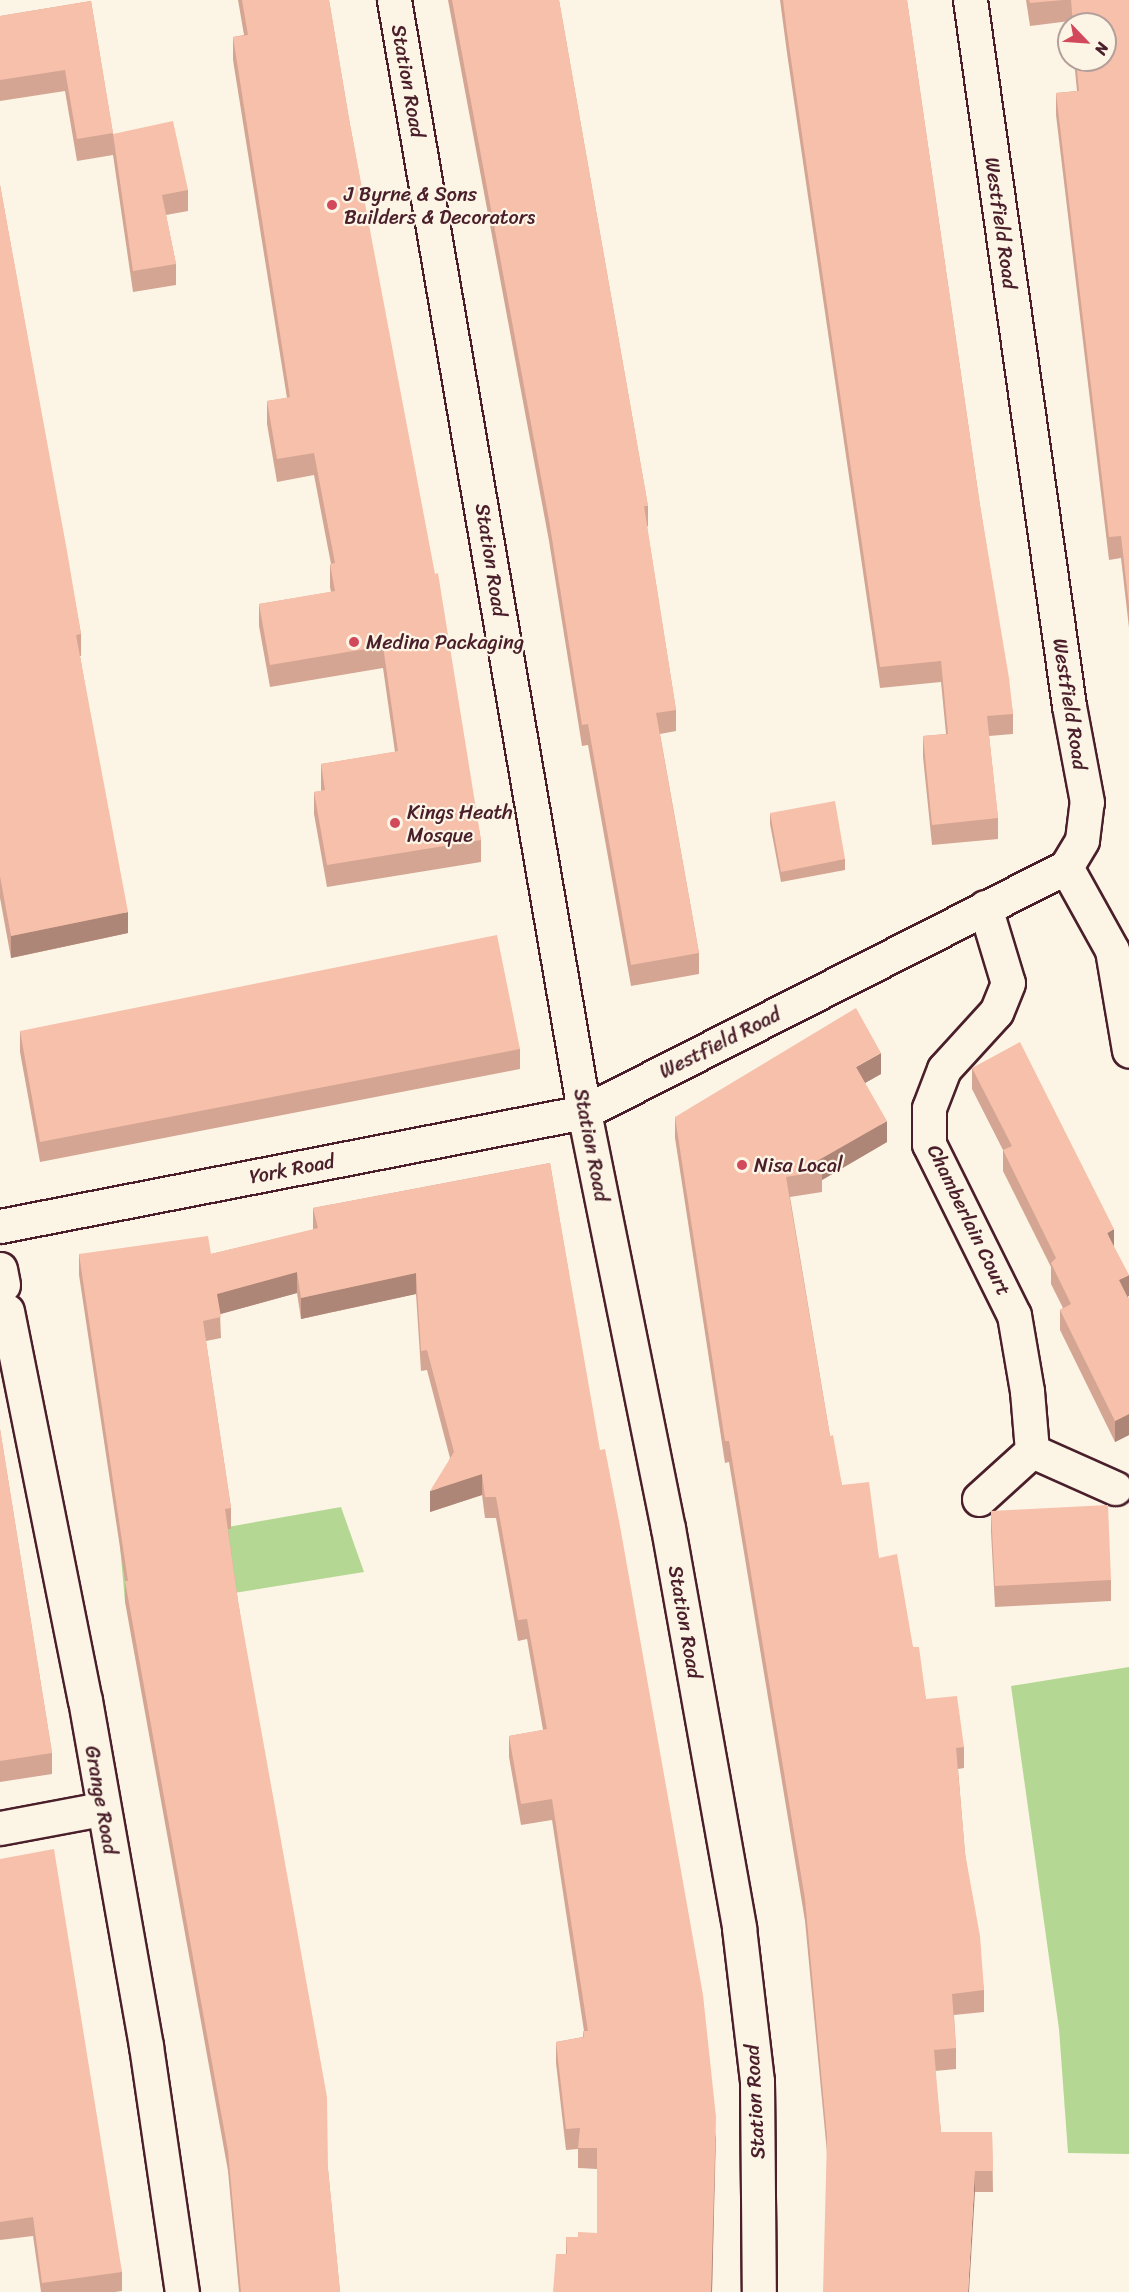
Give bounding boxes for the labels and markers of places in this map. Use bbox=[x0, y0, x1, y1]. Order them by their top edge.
place label: J Byrne & Sons Builders & Decorators bbox=[344, 182, 535, 229]
marker: J Byrne & Sons Builders & Decorators bbox=[325, 198, 339, 212]
place label: Medina Packaging bbox=[366, 630, 524, 654]
marker: Medina Packaging bbox=[347, 635, 361, 649]
place label: Kings Heath Mosque bbox=[407, 800, 513, 847]
marker: Kings Heath Mosque bbox=[388, 816, 402, 830]
place label: Nisa Local bbox=[754, 1153, 843, 1177]
marker: Nisa Local bbox=[735, 1158, 749, 1172]

